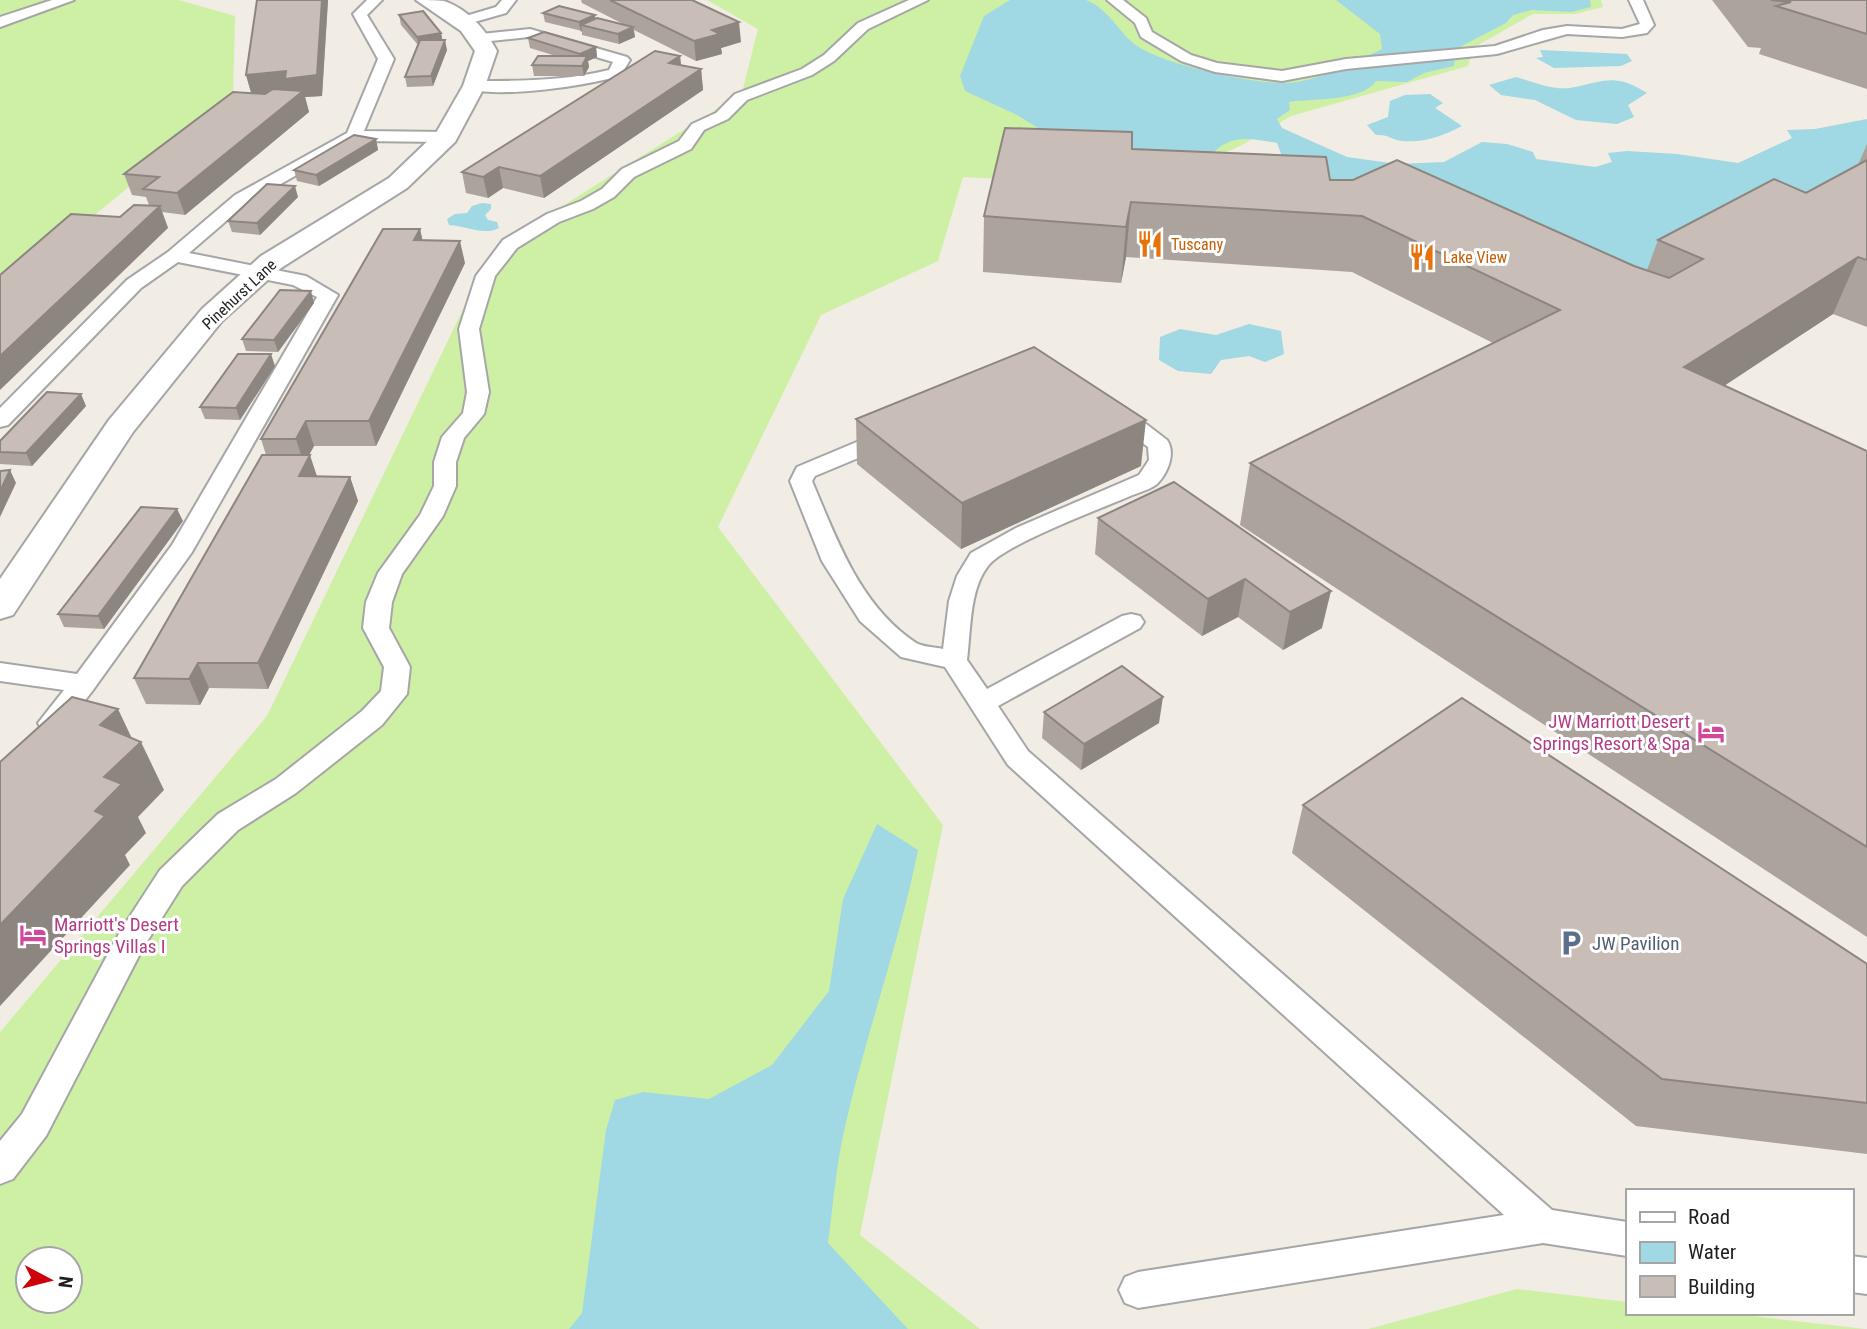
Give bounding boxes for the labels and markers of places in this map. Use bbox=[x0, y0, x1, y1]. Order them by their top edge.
restaurant icon: Tuscany bbox=[1135, 229, 1165, 259]
place label: Tuscany bbox=[1171, 235, 1223, 254]
restaurant icon: Lake View bbox=[1407, 242, 1437, 272]
place label: Lake View bbox=[1443, 248, 1507, 267]
place label: JW Marriott Desert Springs Resort & Spa bbox=[1533, 710, 1690, 755]
hotel icon: JW Marriott Desert Springs Resort & Spa bbox=[1696, 717, 1726, 747]
place label: Marriott's Desert Springs Villas I bbox=[54, 913, 179, 958]
hotel icon: Marriott's Desert Springs Villas I bbox=[18, 920, 48, 950]
parking icon: JW Pavilion bbox=[1556, 928, 1586, 958]
place label: JW Pavilion bbox=[1592, 932, 1679, 955]

